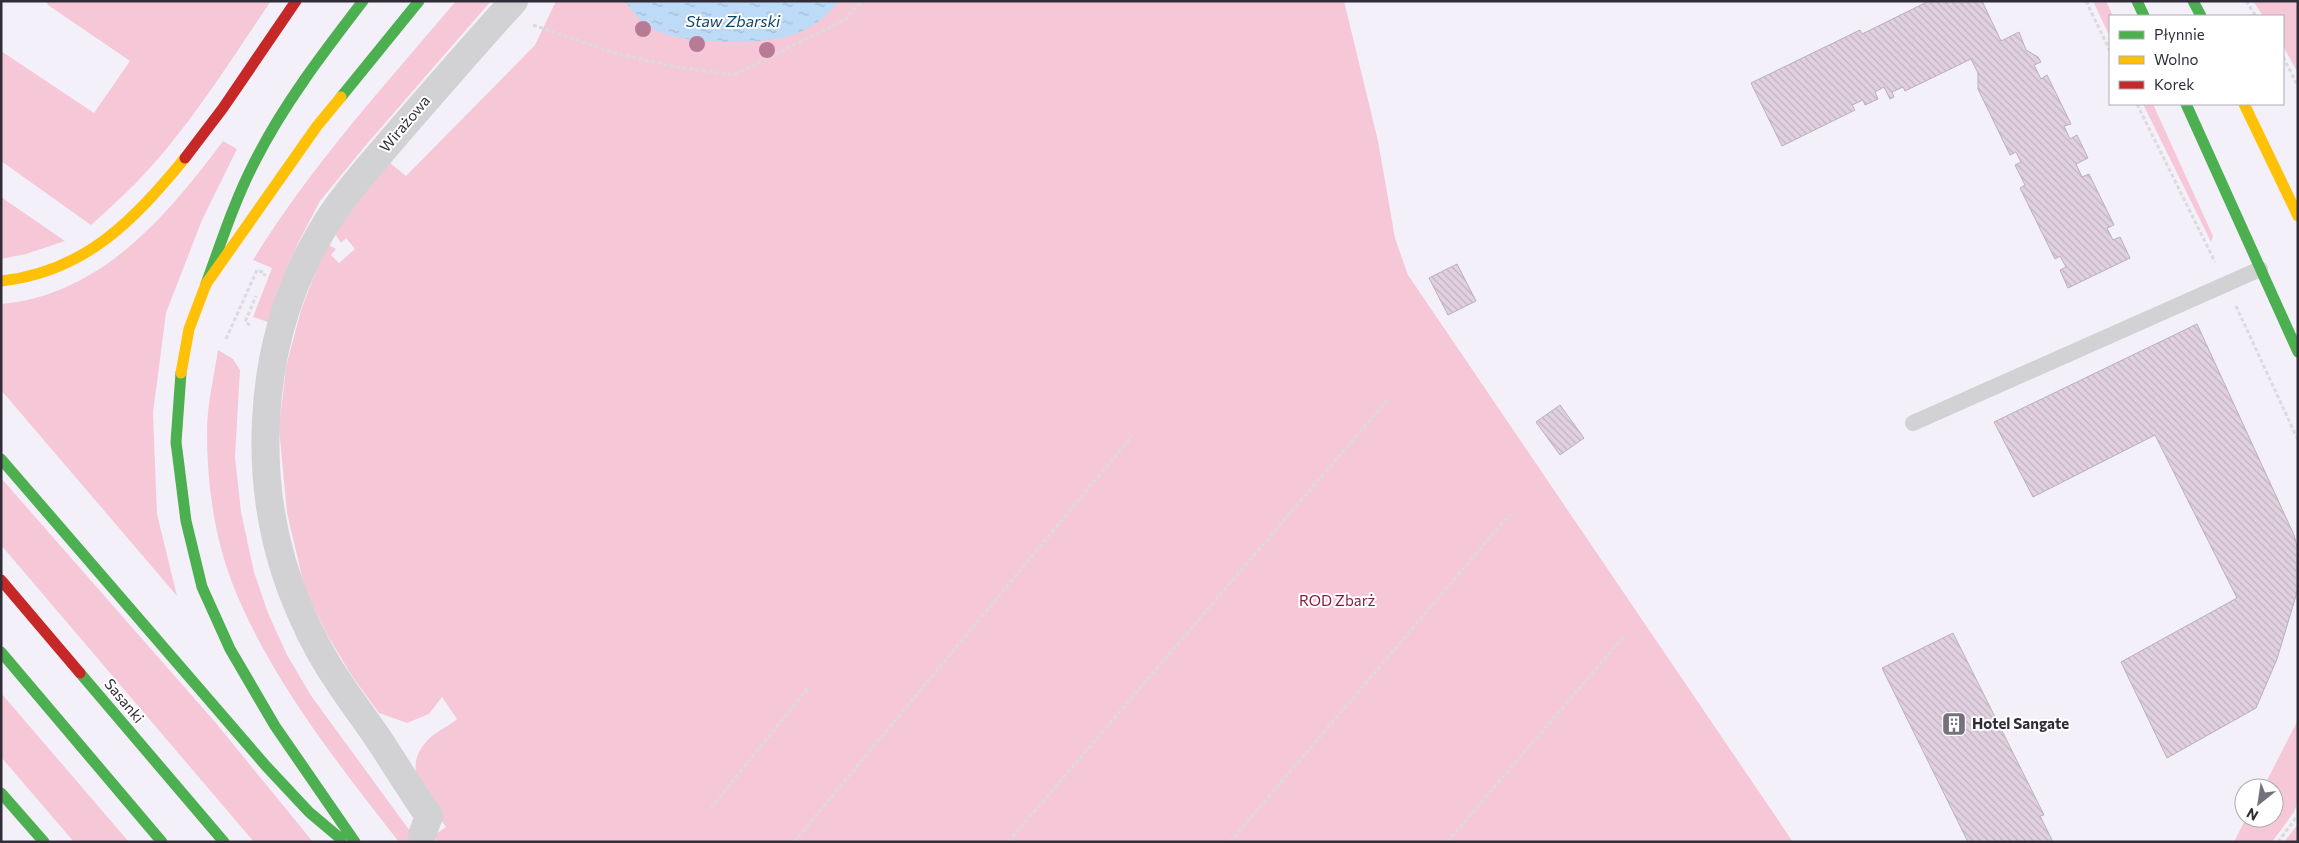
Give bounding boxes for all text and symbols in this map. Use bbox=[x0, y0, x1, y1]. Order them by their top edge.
water label: Staw Zbarski bbox=[686, 11, 781, 30]
legend bbox=[2109, 15, 2284, 105]
text: Płynnie bbox=[2154, 25, 2205, 43]
text: Wolno bbox=[2154, 50, 2199, 68]
text: Korek bbox=[2154, 75, 2194, 93]
street label: Wirażowa bbox=[375, 91, 433, 155]
park label: ROD Zbarż bbox=[1299, 591, 1375, 609]
street label: Sasanki bbox=[101, 675, 148, 726]
building icon: Hotel Sangate bbox=[1941, 711, 1967, 737]
place label: Hotel Sangate bbox=[1972, 714, 2069, 732]
north arrow bbox=[2234, 778, 2284, 828]
text: N bbox=[2243, 805, 2261, 825]

